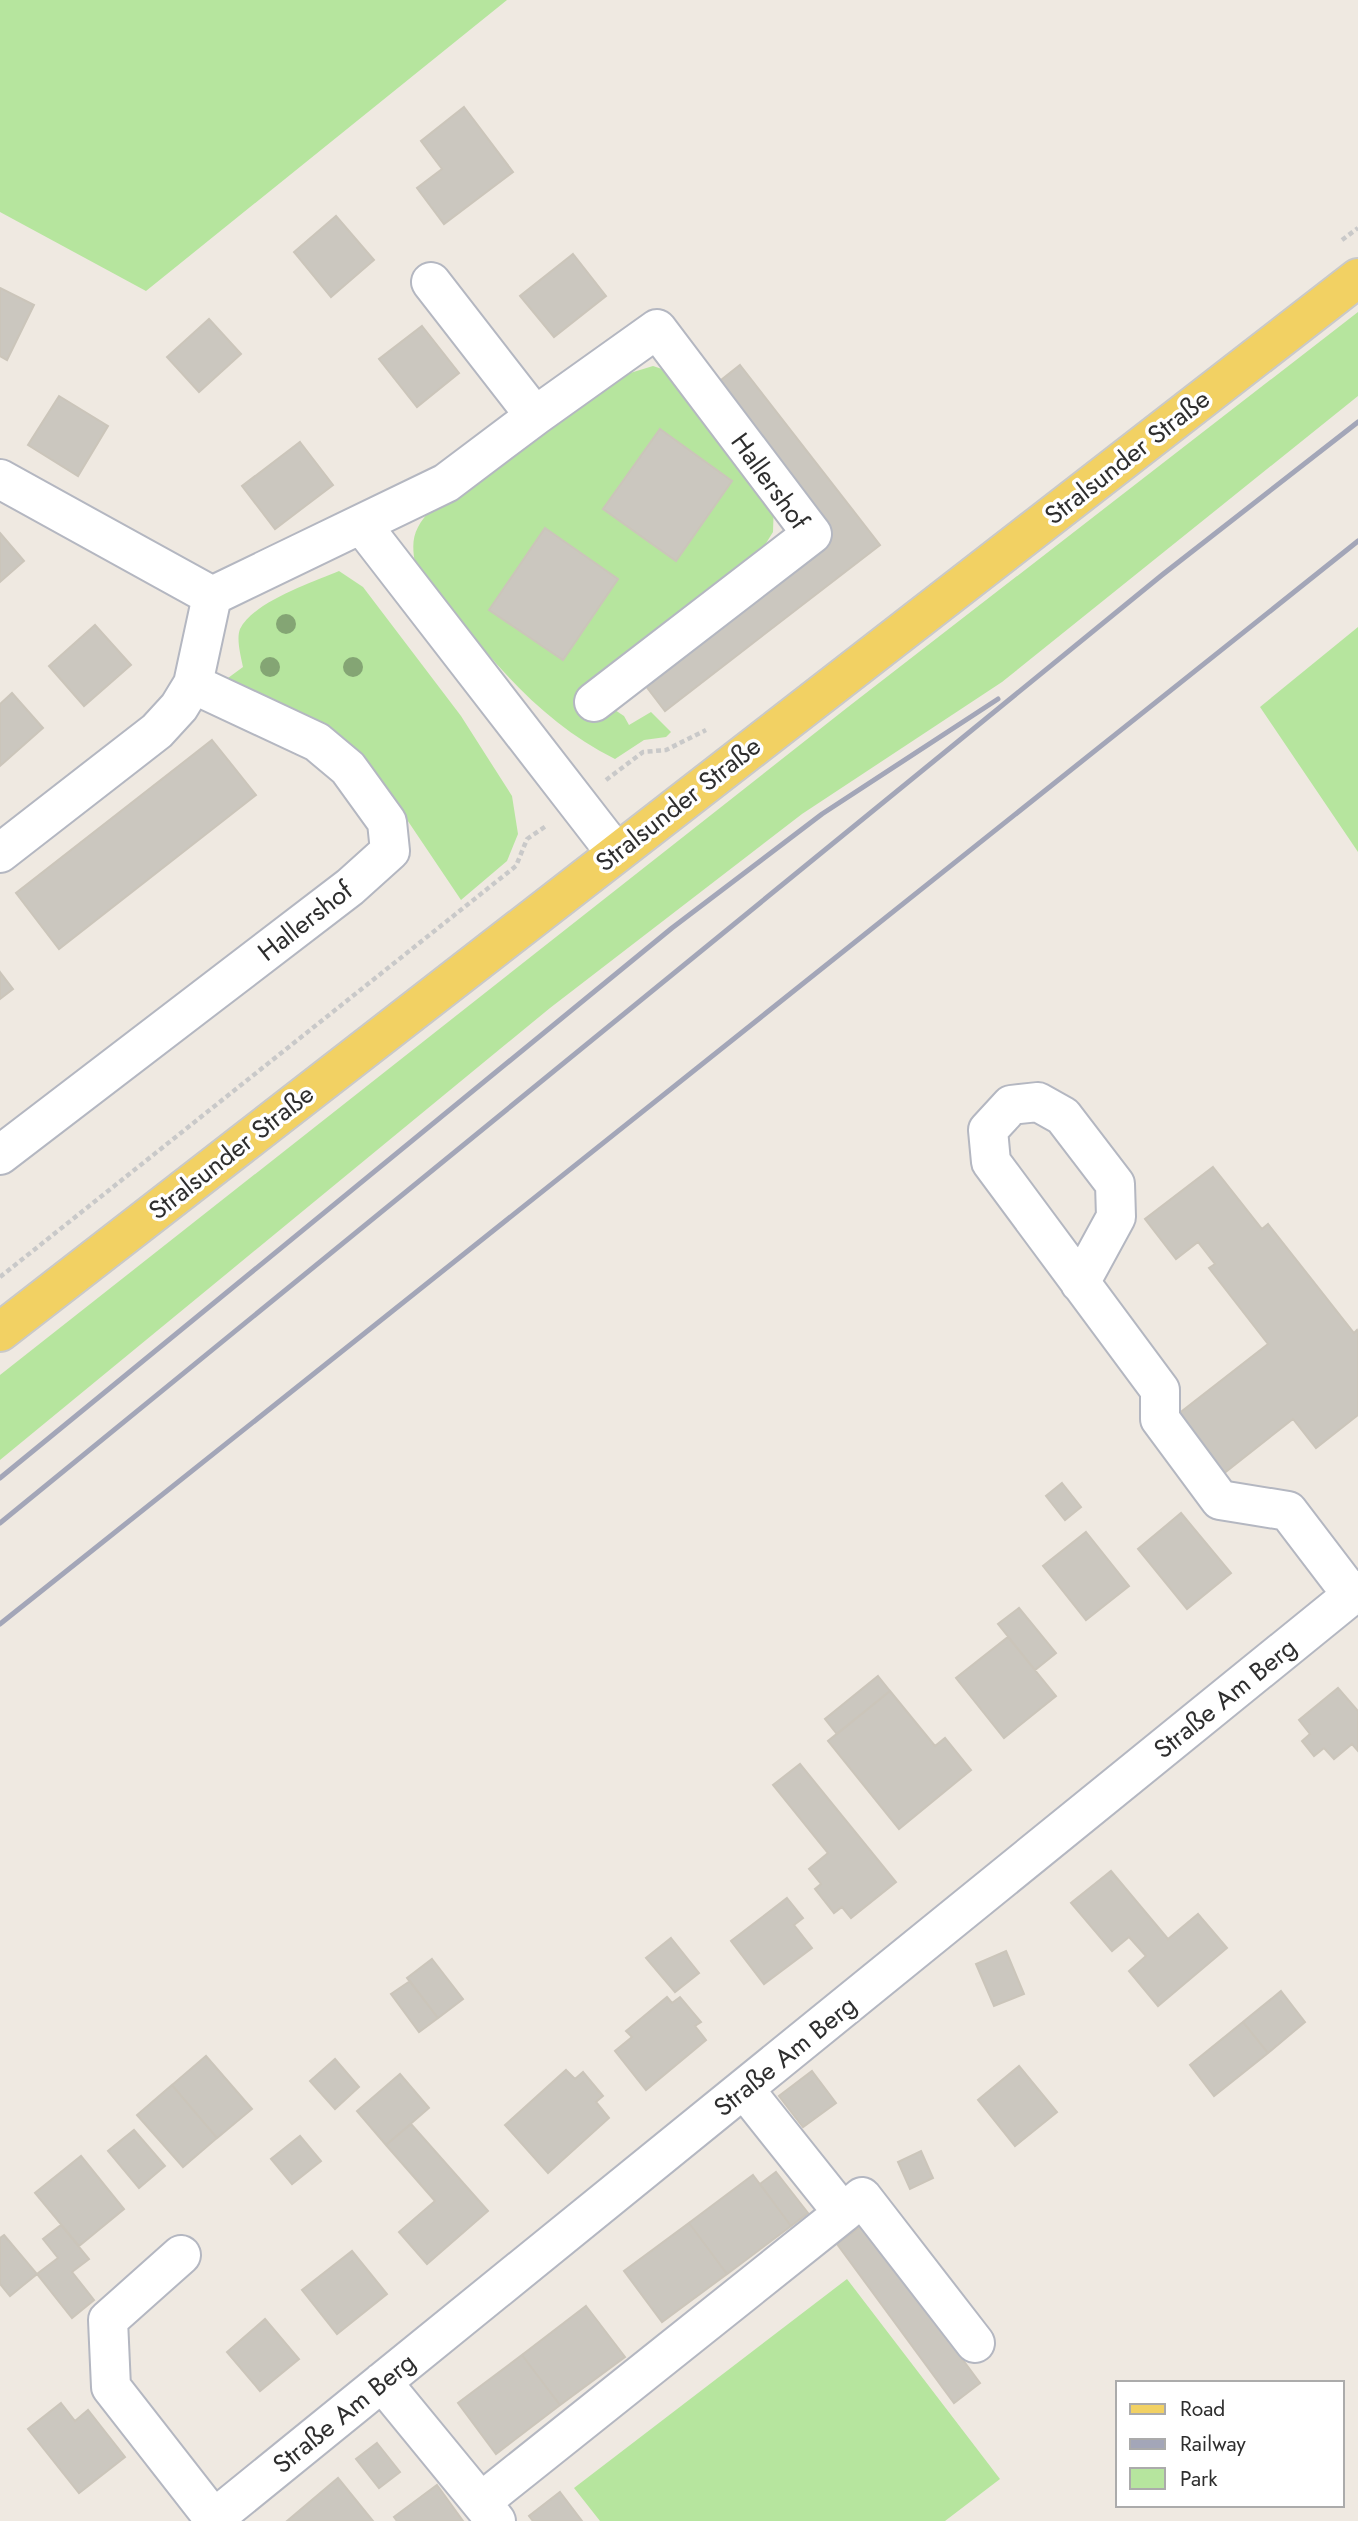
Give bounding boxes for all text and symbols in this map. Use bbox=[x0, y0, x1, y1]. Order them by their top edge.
street label: Stralsunder Straße bbox=[1036, 380, 1218, 534]
street label: Hallershof bbox=[722, 425, 818, 538]
street label: Stralsunder Straße bbox=[587, 727, 769, 881]
street label: Hallershof bbox=[250, 871, 361, 970]
street label: Stralsunder Straße bbox=[140, 1075, 322, 1229]
street label: Straße Am Berg bbox=[1145, 1628, 1305, 1768]
street label: Straße Am Berg bbox=[705, 1986, 865, 2126]
street label: Straße Am Berg bbox=[264, 2343, 424, 2483]
legend bbox=[1116, 2381, 1344, 2507]
text: Road bbox=[1180, 2394, 1225, 2424]
text: Railway bbox=[1180, 2429, 1246, 2459]
text: Park bbox=[1180, 2464, 1218, 2494]

